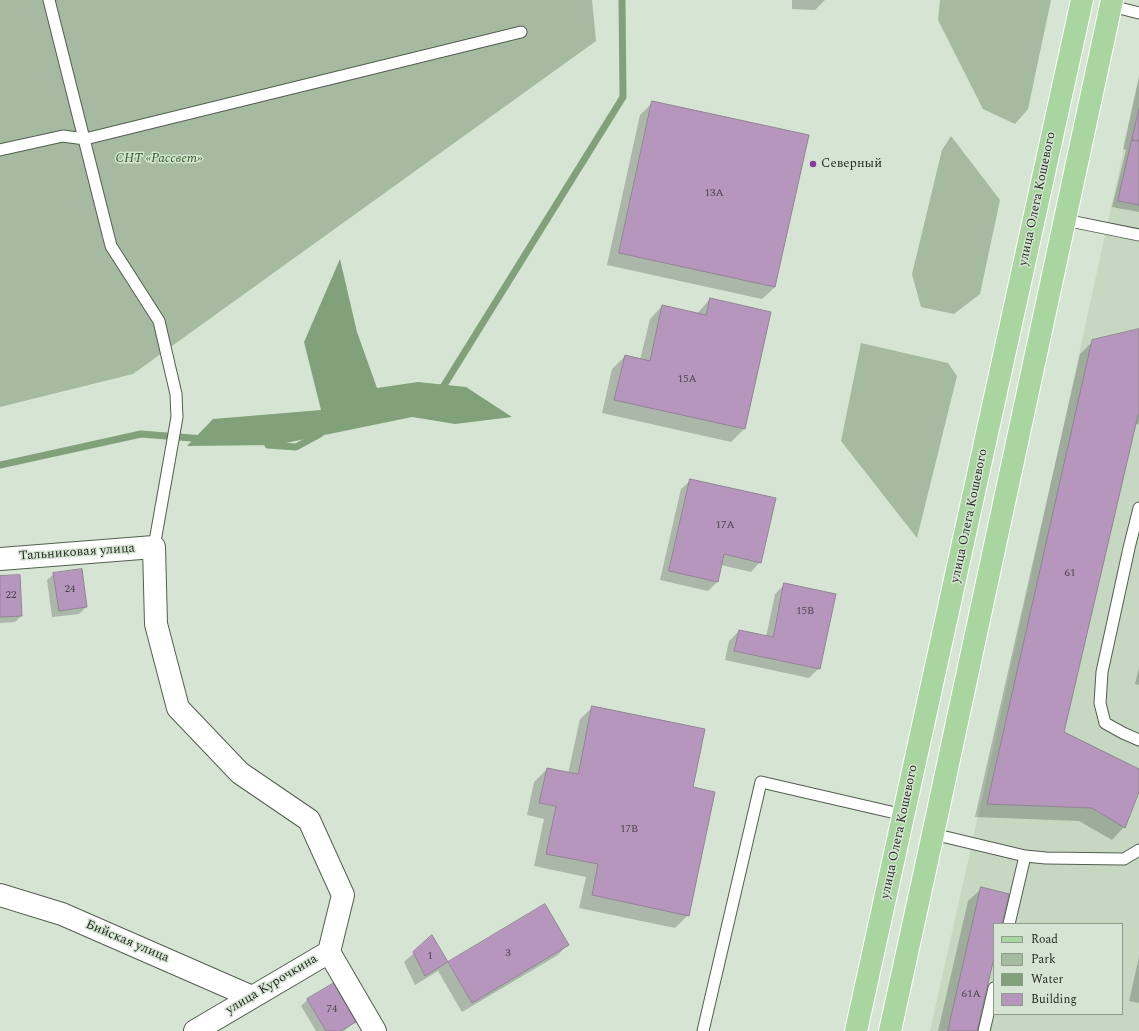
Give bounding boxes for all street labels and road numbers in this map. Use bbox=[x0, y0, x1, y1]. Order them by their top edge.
street label: улица Олега Кошевого bbox=[1016, 131, 1060, 267]
street label: улица Олега Кошевого bbox=[948, 448, 992, 584]
street label: Тальниковая улица bbox=[19, 541, 135, 565]
street label: улица Олега Кошевого bbox=[878, 764, 922, 900]
street label: Бийская улица bbox=[83, 917, 171, 967]
street label: улица Курочкина bbox=[223, 951, 321, 1019]

